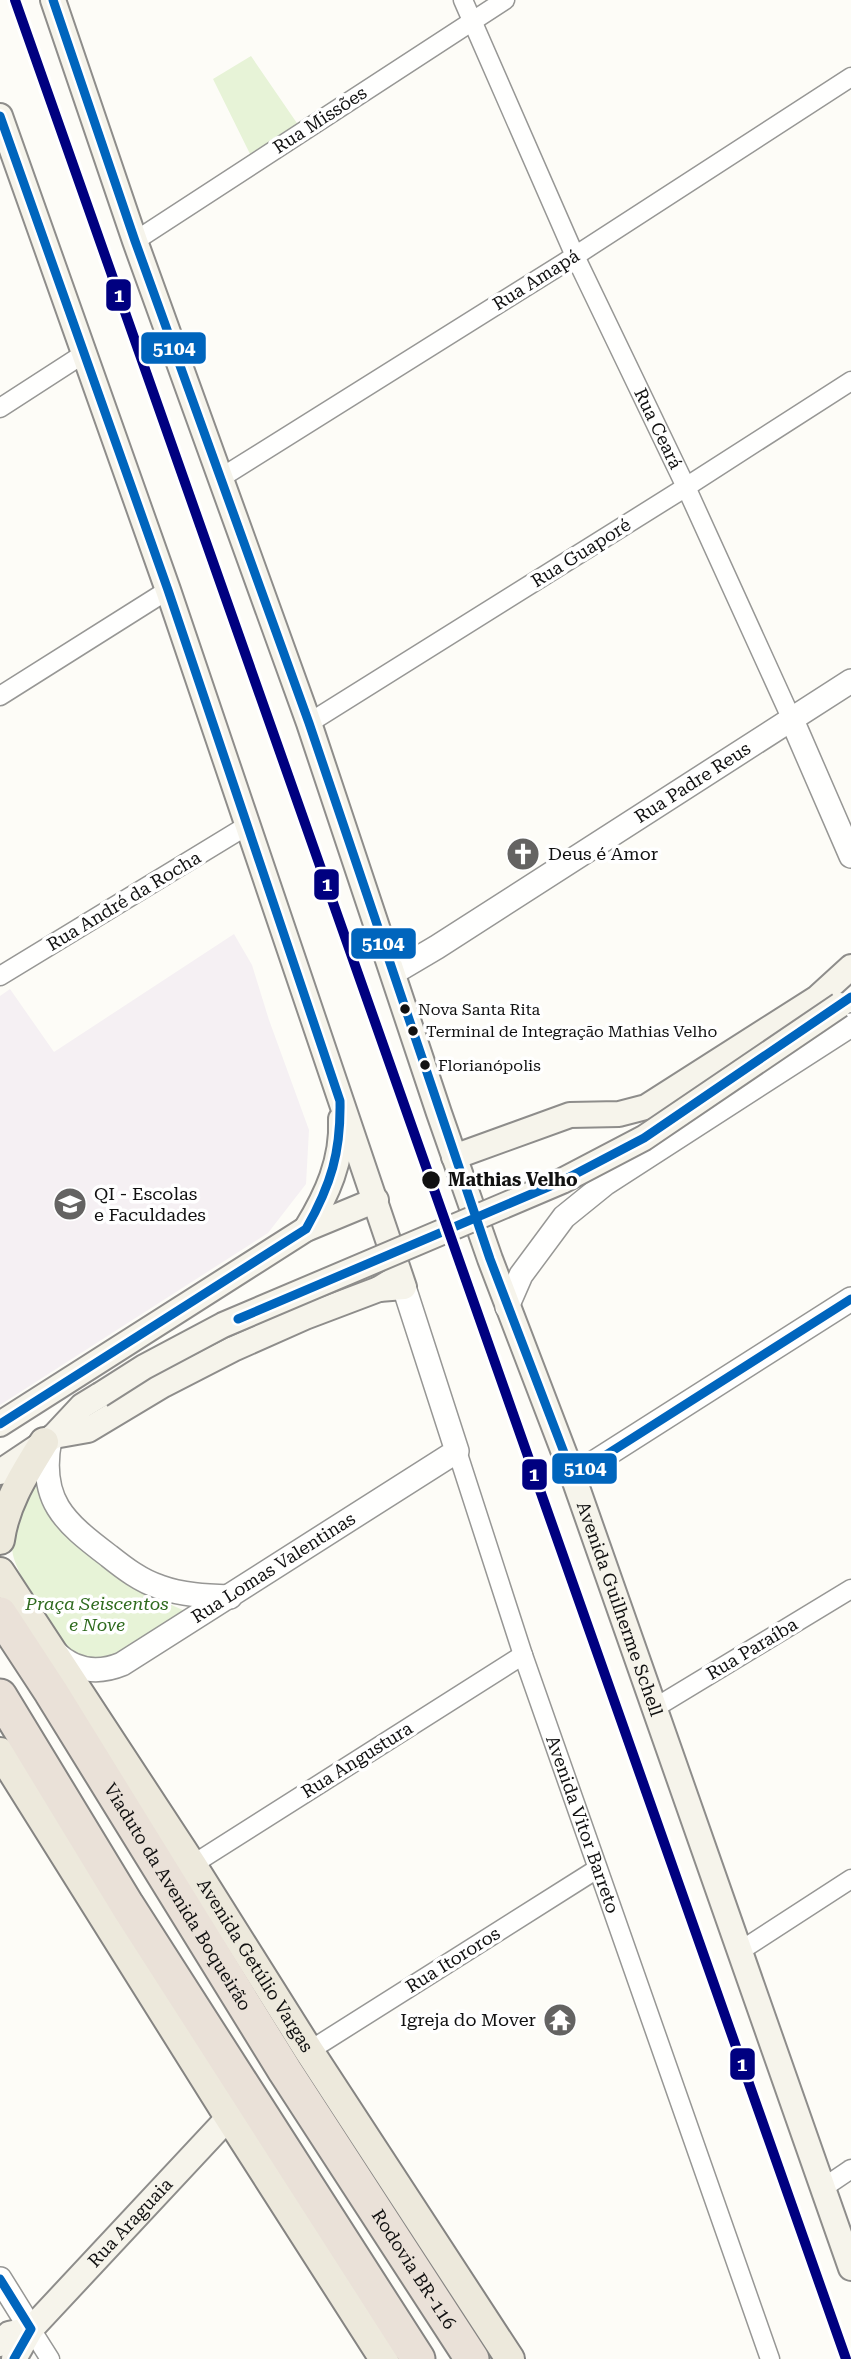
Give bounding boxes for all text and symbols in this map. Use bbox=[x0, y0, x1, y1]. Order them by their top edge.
street label: Rua Missões bbox=[269, 82, 370, 158]
street label: Rua Amapá bbox=[489, 245, 583, 314]
line badge: 1 bbox=[105, 278, 132, 312]
text: 1 bbox=[114, 284, 125, 307]
line badge: 5104 bbox=[140, 331, 207, 365]
text: 5104 bbox=[153, 337, 196, 360]
street label: Rua Ceará bbox=[630, 385, 687, 473]
street label: Rua Guaporé bbox=[527, 514, 634, 591]
street label: Rua Padre Reus bbox=[631, 737, 754, 827]
church icon: Deus é Amor bbox=[504, 835, 542, 873]
place label: Deus é Amor bbox=[548, 843, 658, 864]
street label: Rua André da Rocha bbox=[43, 846, 205, 955]
line badge: 1 bbox=[313, 868, 340, 901]
text: 1 bbox=[322, 873, 333, 896]
line badge: 5104 bbox=[350, 927, 417, 960]
text: 5104 bbox=[362, 932, 405, 955]
place label: Nova Santa Rita bbox=[418, 1000, 541, 1019]
marker: Nova Santa Rita bbox=[398, 1002, 412, 1016]
place label: Terminal de Integração Mathias Velho bbox=[426, 1022, 718, 1041]
marker: Terminal de Integração Mathias Velho bbox=[406, 1024, 420, 1038]
place label: Florianópolis bbox=[438, 1056, 541, 1075]
marker: Florianópolis bbox=[418, 1058, 432, 1072]
marker: Mathias Velho bbox=[420, 1169, 442, 1191]
place label: Mathias Velho bbox=[448, 1169, 578, 1190]
place label: QI - Escolas e Faculdades bbox=[94, 1183, 206, 1225]
school or university icon: QI - Escolas e Faculdades bbox=[51, 1185, 89, 1223]
line badge: 5104 bbox=[551, 1452, 618, 1485]
text: 5104 bbox=[564, 1457, 607, 1480]
line badge: 1 bbox=[521, 1458, 548, 1491]
text: 1 bbox=[529, 1463, 540, 1486]
street label: Avenida Guilherme Schell bbox=[573, 1499, 668, 1719]
street label: Rua Lomas Valentinas bbox=[187, 1507, 359, 1627]
park label: Praça Seiscentos e Nove bbox=[24, 1593, 169, 1635]
street label: Rua Paraíba bbox=[702, 1613, 801, 1684]
street label: Rua Angustura bbox=[297, 1717, 416, 1802]
street label: Avenida Vitor Barreto bbox=[542, 1733, 624, 1916]
street label: Viaduto da Avenida Boqueirão bbox=[100, 1779, 256, 2014]
street label: Avenida Getúlio Vargas bbox=[193, 1875, 318, 2056]
street label: Rua Itororos bbox=[402, 1922, 504, 1997]
temple icon: Igreja do Mover bbox=[541, 2001, 579, 2039]
place label: Igreja do Mover bbox=[400, 2009, 536, 2030]
line badge: 1 bbox=[729, 2047, 756, 2081]
text: 1 bbox=[737, 2053, 748, 2076]
street label: Rua Araguaia bbox=[83, 2173, 177, 2271]
street label: Rodovia BR-116 bbox=[368, 2205, 461, 2333]

